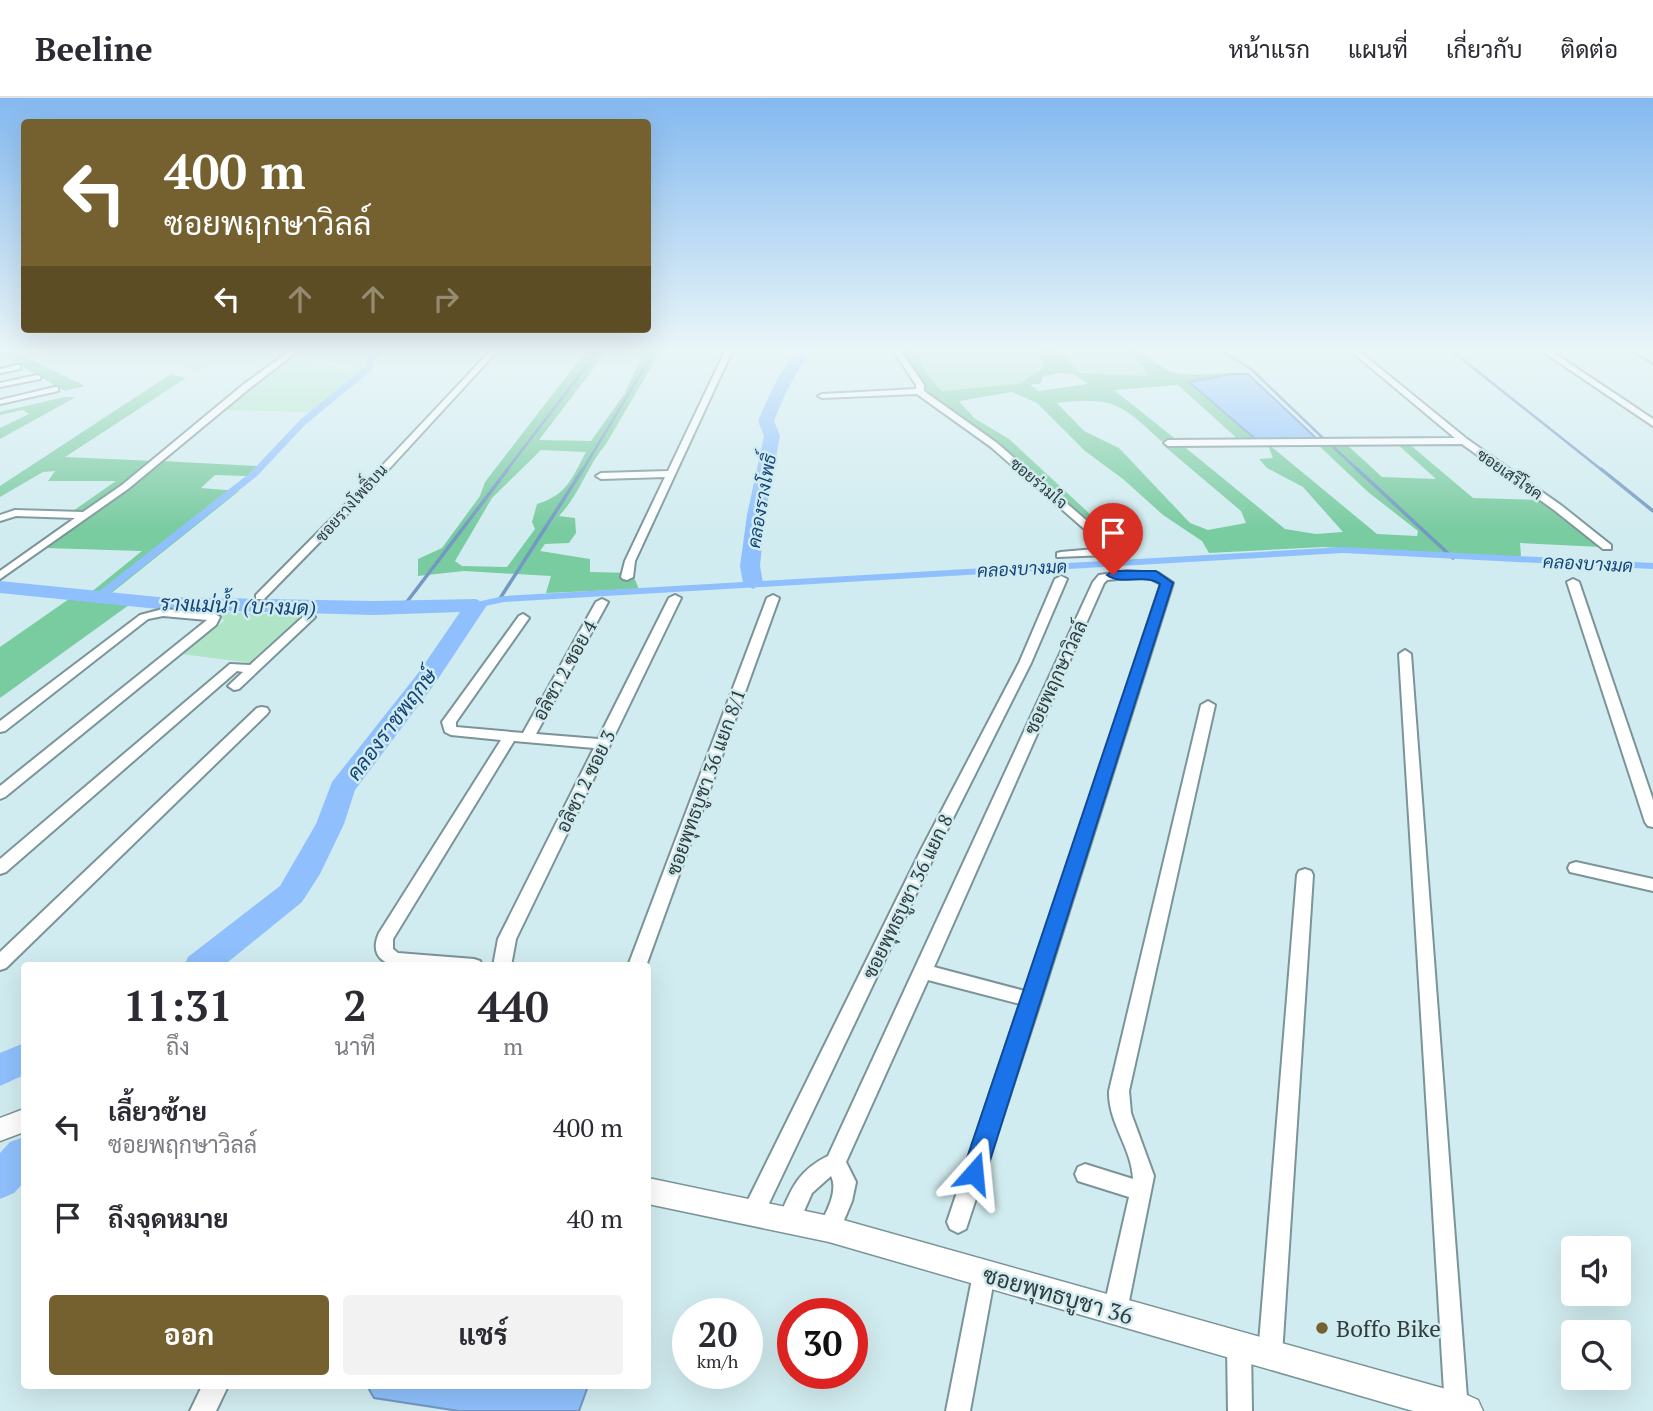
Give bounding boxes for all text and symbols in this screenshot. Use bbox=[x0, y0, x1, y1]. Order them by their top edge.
text: Beeline bbox=[35, 27, 153, 70]
text: หน้าแรก bbox=[1229, 33, 1310, 65]
text: แผนที่ bbox=[1348, 33, 1408, 65]
text: เกี่ยวกับ bbox=[1446, 33, 1523, 65]
text: ติดต่อ bbox=[1561, 33, 1618, 65]
text: 400 m bbox=[164, 138, 306, 203]
icon: left bbox=[49, 147, 140, 238]
text: ซอยพฤกษาวิลล์ bbox=[164, 202, 372, 244]
icon: left bbox=[208, 280, 246, 318]
icon: ahead bbox=[281, 280, 319, 318]
icon: ahead bbox=[354, 280, 392, 318]
icon: right bbox=[427, 280, 465, 318]
street label: ซอยเสรีโชค bbox=[1473, 443, 1547, 505]
water label: คลองรางโพธิ์ bbox=[738, 448, 782, 550]
street label: ซอยร่วมใจ bbox=[1005, 452, 1073, 514]
street label: ซอยรางโพธิ์บน bbox=[308, 457, 392, 547]
pin bbox=[1083, 503, 1143, 575]
icon: arrive bbox=[1094, 514, 1132, 552]
water label: คลองบางมด bbox=[1542, 549, 1634, 577]
water label: คลองบางมด bbox=[976, 554, 1068, 582]
water label: รางแม่น้ำ (บางมด) bbox=[159, 585, 317, 622]
street label: อลิซา 2 ซอย 4 bbox=[526, 615, 602, 725]
street label: ซอยพฤกษาวิลล์ bbox=[1018, 616, 1092, 738]
water label: คลองราชพฤกษ์ bbox=[340, 660, 444, 786]
street label: ซอยพุทธบูชา 36 แยก 8/1 bbox=[660, 685, 752, 879]
street label: อลิซา 2 ซอย 3 bbox=[549, 726, 621, 836]
street label: ซอยพุทธบูชา 36 แยก 8 bbox=[856, 810, 960, 983]
text: 11:31 bbox=[123, 977, 232, 1033]
text: 2 bbox=[343, 977, 367, 1033]
text: 440 bbox=[478, 978, 549, 1034]
text: ถึง bbox=[166, 1031, 190, 1062]
text: นาที bbox=[335, 1031, 376, 1062]
text: m bbox=[503, 1031, 523, 1062]
text: เลี้ยวซ้าย bbox=[108, 1094, 207, 1128]
icon: left bbox=[49, 1108, 87, 1146]
text: 400 m bbox=[553, 1110, 623, 1144]
text: ซอยพฤกษาวิลล์ bbox=[108, 1129, 257, 1160]
position arrow bbox=[937, 1136, 1011, 1210]
icon: arrive bbox=[49, 1199, 87, 1237]
text: ถึงจุดหมาย bbox=[108, 1201, 229, 1235]
text: 40 m bbox=[567, 1201, 623, 1235]
map controls bbox=[1561, 1236, 1631, 1390]
button: sound bbox=[1561, 1236, 1631, 1306]
street label: ซอยพุทธบูชา 36 bbox=[979, 1259, 1137, 1333]
button: ออก bbox=[49, 1295, 329, 1375]
button: แชร์ bbox=[343, 1295, 623, 1375]
speed limit sign: 30 bbox=[777, 1298, 868, 1389]
text: 20 bbox=[698, 1311, 737, 1357]
place label: Boffo Bike bbox=[1336, 1313, 1441, 1344]
marker: Boffo Bike bbox=[1314, 1320, 1330, 1336]
button: search bbox=[1561, 1320, 1631, 1390]
text: km/h bbox=[697, 1349, 738, 1373]

